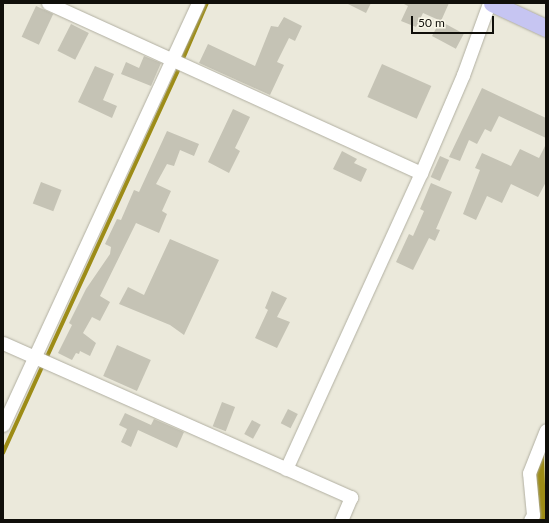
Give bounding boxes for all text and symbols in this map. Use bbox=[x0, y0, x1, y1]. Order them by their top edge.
scale bar bbox=[413, 8, 496, 34]
text: 50 m bbox=[418, 15, 445, 30]

